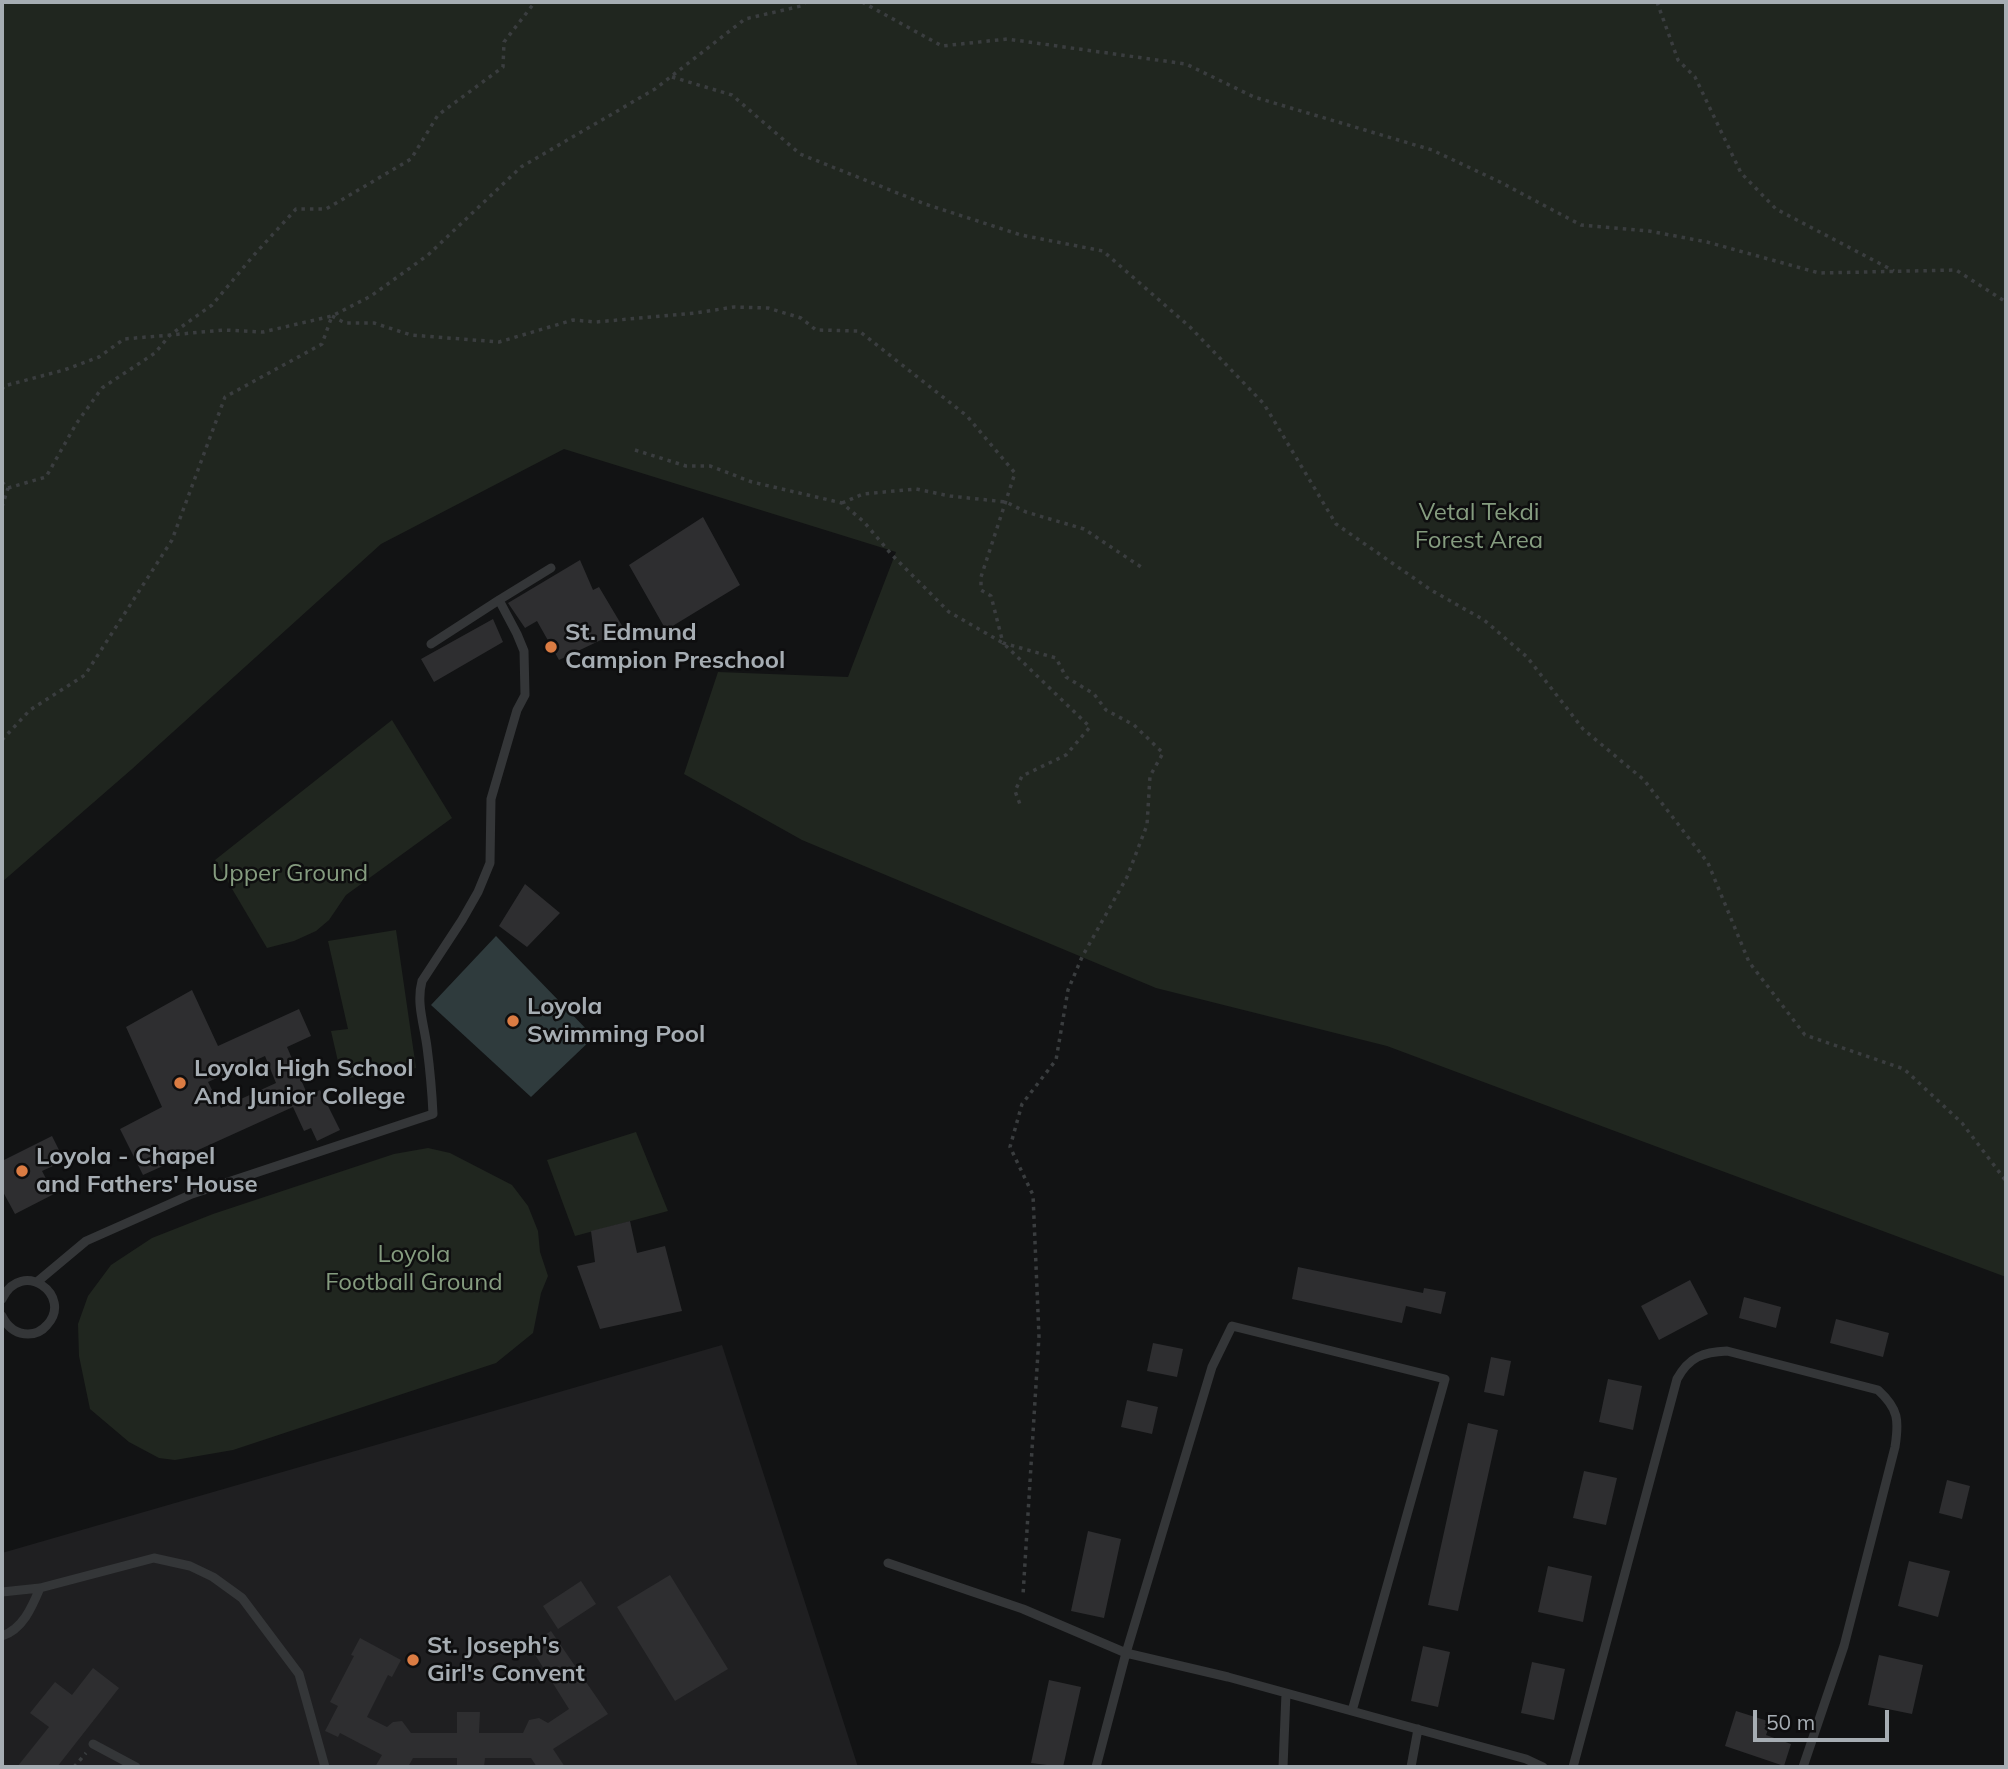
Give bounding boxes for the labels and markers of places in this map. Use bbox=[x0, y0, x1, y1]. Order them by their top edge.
place label: St. Edmund Campion Preschool bbox=[565, 619, 785, 675]
marker: St. Edmund Campion Preschool bbox=[543, 639, 559, 655]
place label: Loyola Swimming Pool bbox=[527, 993, 705, 1049]
marker: Loyola Swimming Pool bbox=[505, 1013, 521, 1029]
place label: Loyola High School And Junior College bbox=[194, 1055, 414, 1111]
marker: Loyola High School And Junior College bbox=[172, 1075, 188, 1091]
place label: Loyola - Chapel and Fathers' House bbox=[36, 1143, 258, 1199]
marker: Loyola - Chapel and Fathers' House bbox=[14, 1163, 30, 1179]
place label: St. Joseph's Girl's Convent bbox=[427, 1632, 585, 1688]
marker: St. Joseph's Girl's Convent bbox=[405, 1652, 421, 1668]

